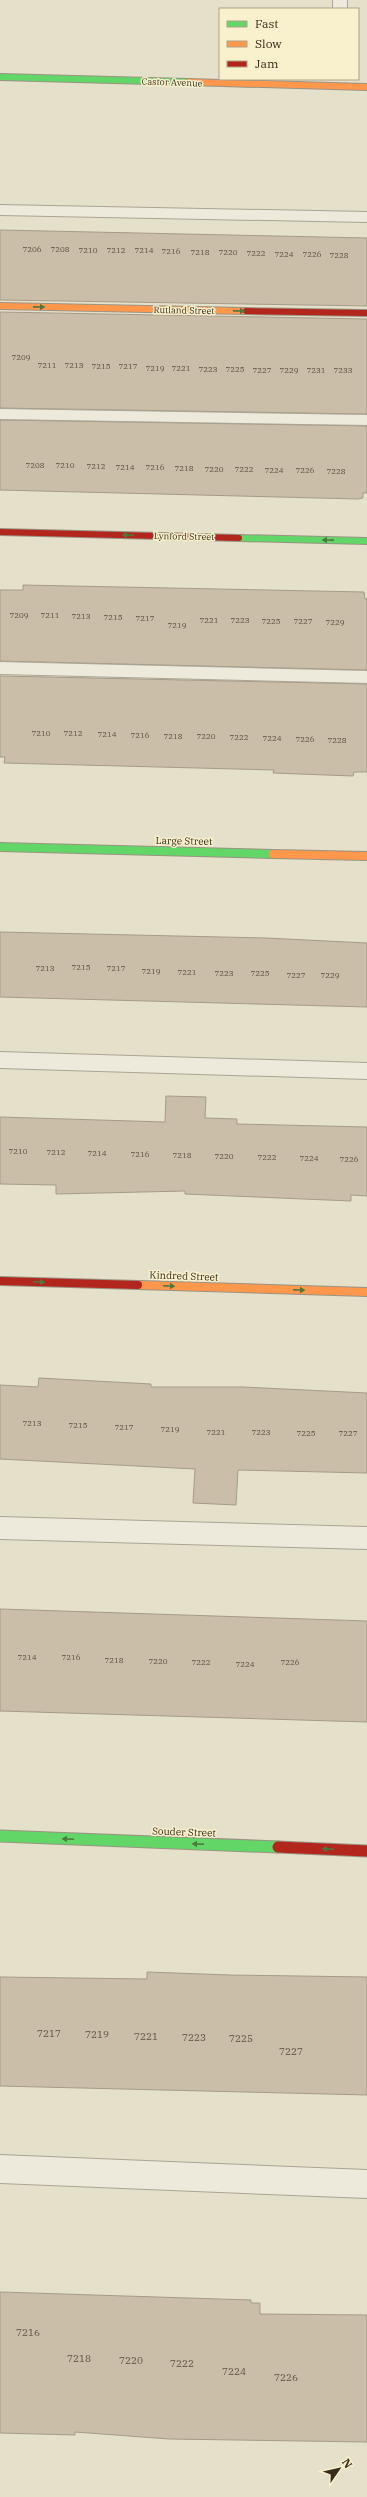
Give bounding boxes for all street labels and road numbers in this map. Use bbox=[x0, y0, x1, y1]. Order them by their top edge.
street label: Castor Avenue bbox=[141, 75, 203, 89]
street label: Rutland Street bbox=[153, 304, 215, 316]
street label: Lynford Street bbox=[154, 530, 214, 542]
street label: Large Street bbox=[155, 834, 213, 848]
street label: Kindred Street bbox=[149, 1268, 219, 1284]
street label: Souder Street bbox=[152, 1824, 217, 1840]

